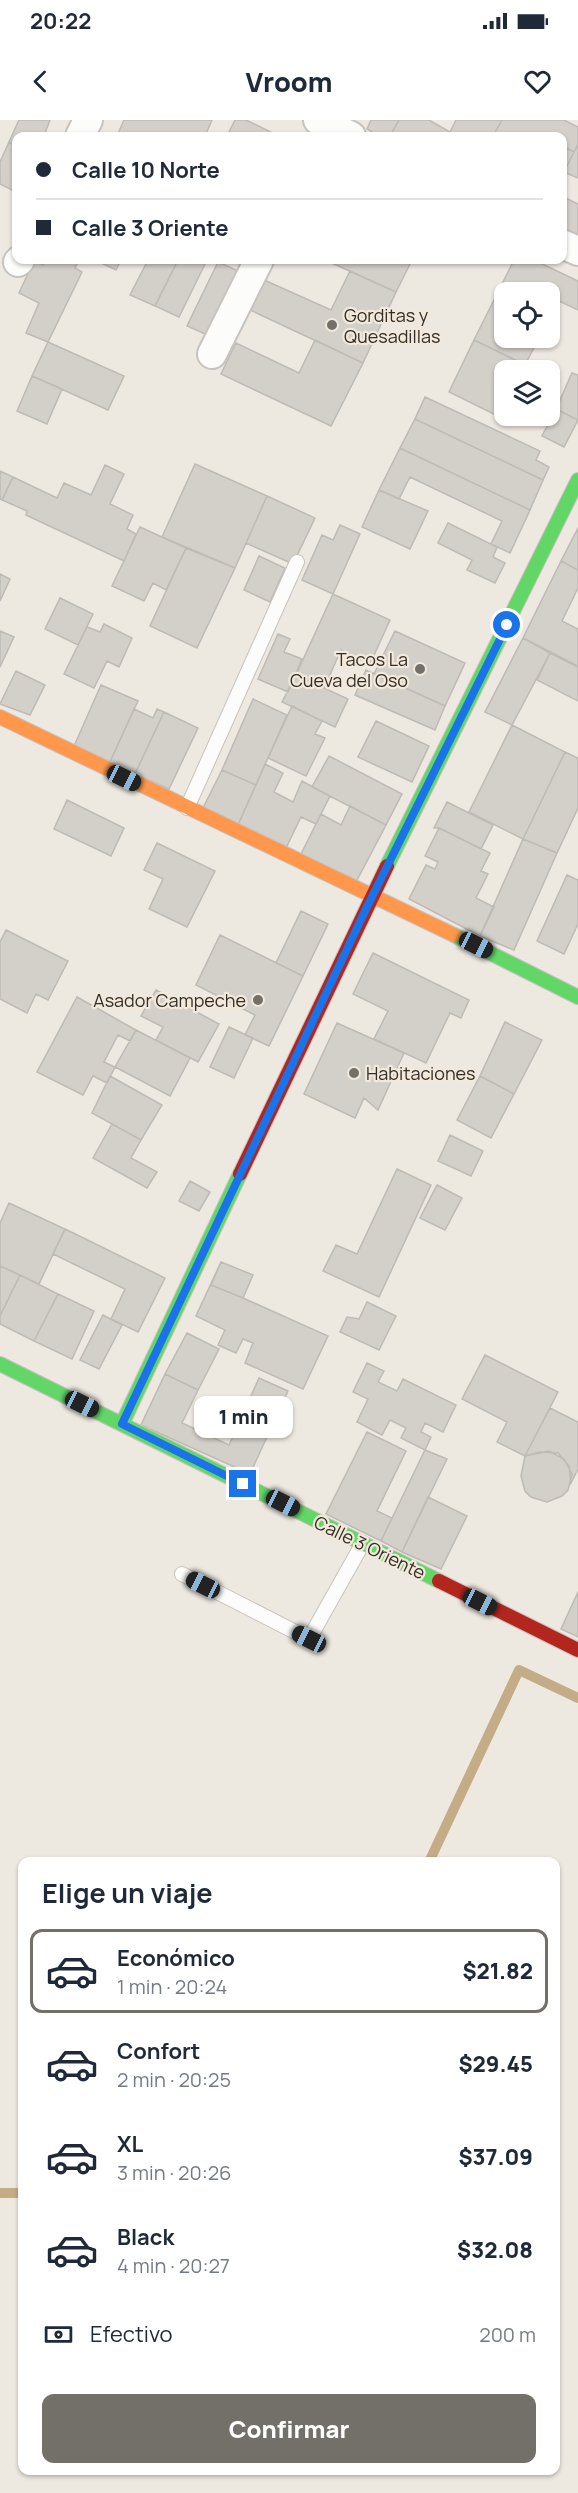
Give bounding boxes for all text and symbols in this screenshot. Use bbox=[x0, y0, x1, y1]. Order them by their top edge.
text: 20:22 bbox=[30, 6, 91, 36]
text: Vroom bbox=[245, 63, 333, 100]
icon: back bbox=[24, 65, 57, 98]
icon: heart bbox=[521, 65, 554, 98]
text: Calle 10 Norte bbox=[72, 155, 220, 185]
text: Calle 3 Oriente bbox=[72, 213, 228, 243]
map controls bbox=[494, 282, 560, 426]
button: locate bbox=[494, 282, 560, 348]
place label: Gorditas y Quesadillas bbox=[344, 303, 440, 348]
marker: Gorditas y Quesadillas bbox=[325, 318, 339, 332]
button: layers bbox=[494, 360, 560, 426]
route start bbox=[493, 611, 520, 638]
place label: Tacos La Cueva del Oso bbox=[290, 647, 408, 692]
marker: Tacos La Cueva del Oso bbox=[413, 662, 427, 676]
car bbox=[104, 762, 144, 794]
car bbox=[456, 929, 496, 961]
place label: Asador Campeche bbox=[93, 988, 246, 1012]
marker: Asador Campeche bbox=[251, 993, 265, 1007]
place label: Habitaciones bbox=[366, 1061, 476, 1085]
marker: Habitaciones bbox=[347, 1066, 361, 1080]
car bbox=[62, 1388, 102, 1420]
callout: 1 min bbox=[194, 1397, 292, 1439]
text: 1 min bbox=[218, 1403, 269, 1430]
route end bbox=[229, 1470, 256, 1497]
car bbox=[263, 1487, 303, 1519]
street label: Calle 3 Oriente bbox=[310, 1510, 430, 1584]
car bbox=[183, 1569, 223, 1601]
car bbox=[460, 1586, 500, 1618]
car bbox=[289, 1623, 329, 1655]
text: Elige un viaje bbox=[42, 1874, 213, 1911]
text: Económico bbox=[117, 1943, 235, 1973]
icon: car bbox=[45, 1944, 99, 1998]
text: $21.82 bbox=[462, 1956, 533, 1986]
text: 1 min · 20:24 bbox=[117, 1973, 227, 2000]
text: Confort bbox=[117, 2036, 200, 2066]
icon: car bbox=[45, 2037, 99, 2091]
text: $29.45 bbox=[458, 2049, 533, 2079]
text: 2 min · 20:25 bbox=[117, 2066, 231, 2093]
text: XL bbox=[117, 2129, 143, 2159]
icon: car bbox=[45, 2130, 99, 2184]
text: $37.09 bbox=[458, 2142, 533, 2172]
text: 3 min · 20:26 bbox=[117, 2159, 232, 2186]
text: Black bbox=[117, 2222, 174, 2252]
icon: car bbox=[45, 2223, 99, 2277]
text: $32.08 bbox=[457, 2235, 533, 2265]
text: 4 min · 20:27 bbox=[117, 2252, 230, 2279]
icon: cash bbox=[42, 2318, 75, 2351]
text: Efectivo bbox=[90, 2319, 173, 2349]
text: 200 m bbox=[479, 2321, 536, 2348]
button: Confirmar bbox=[42, 2394, 536, 2463]

